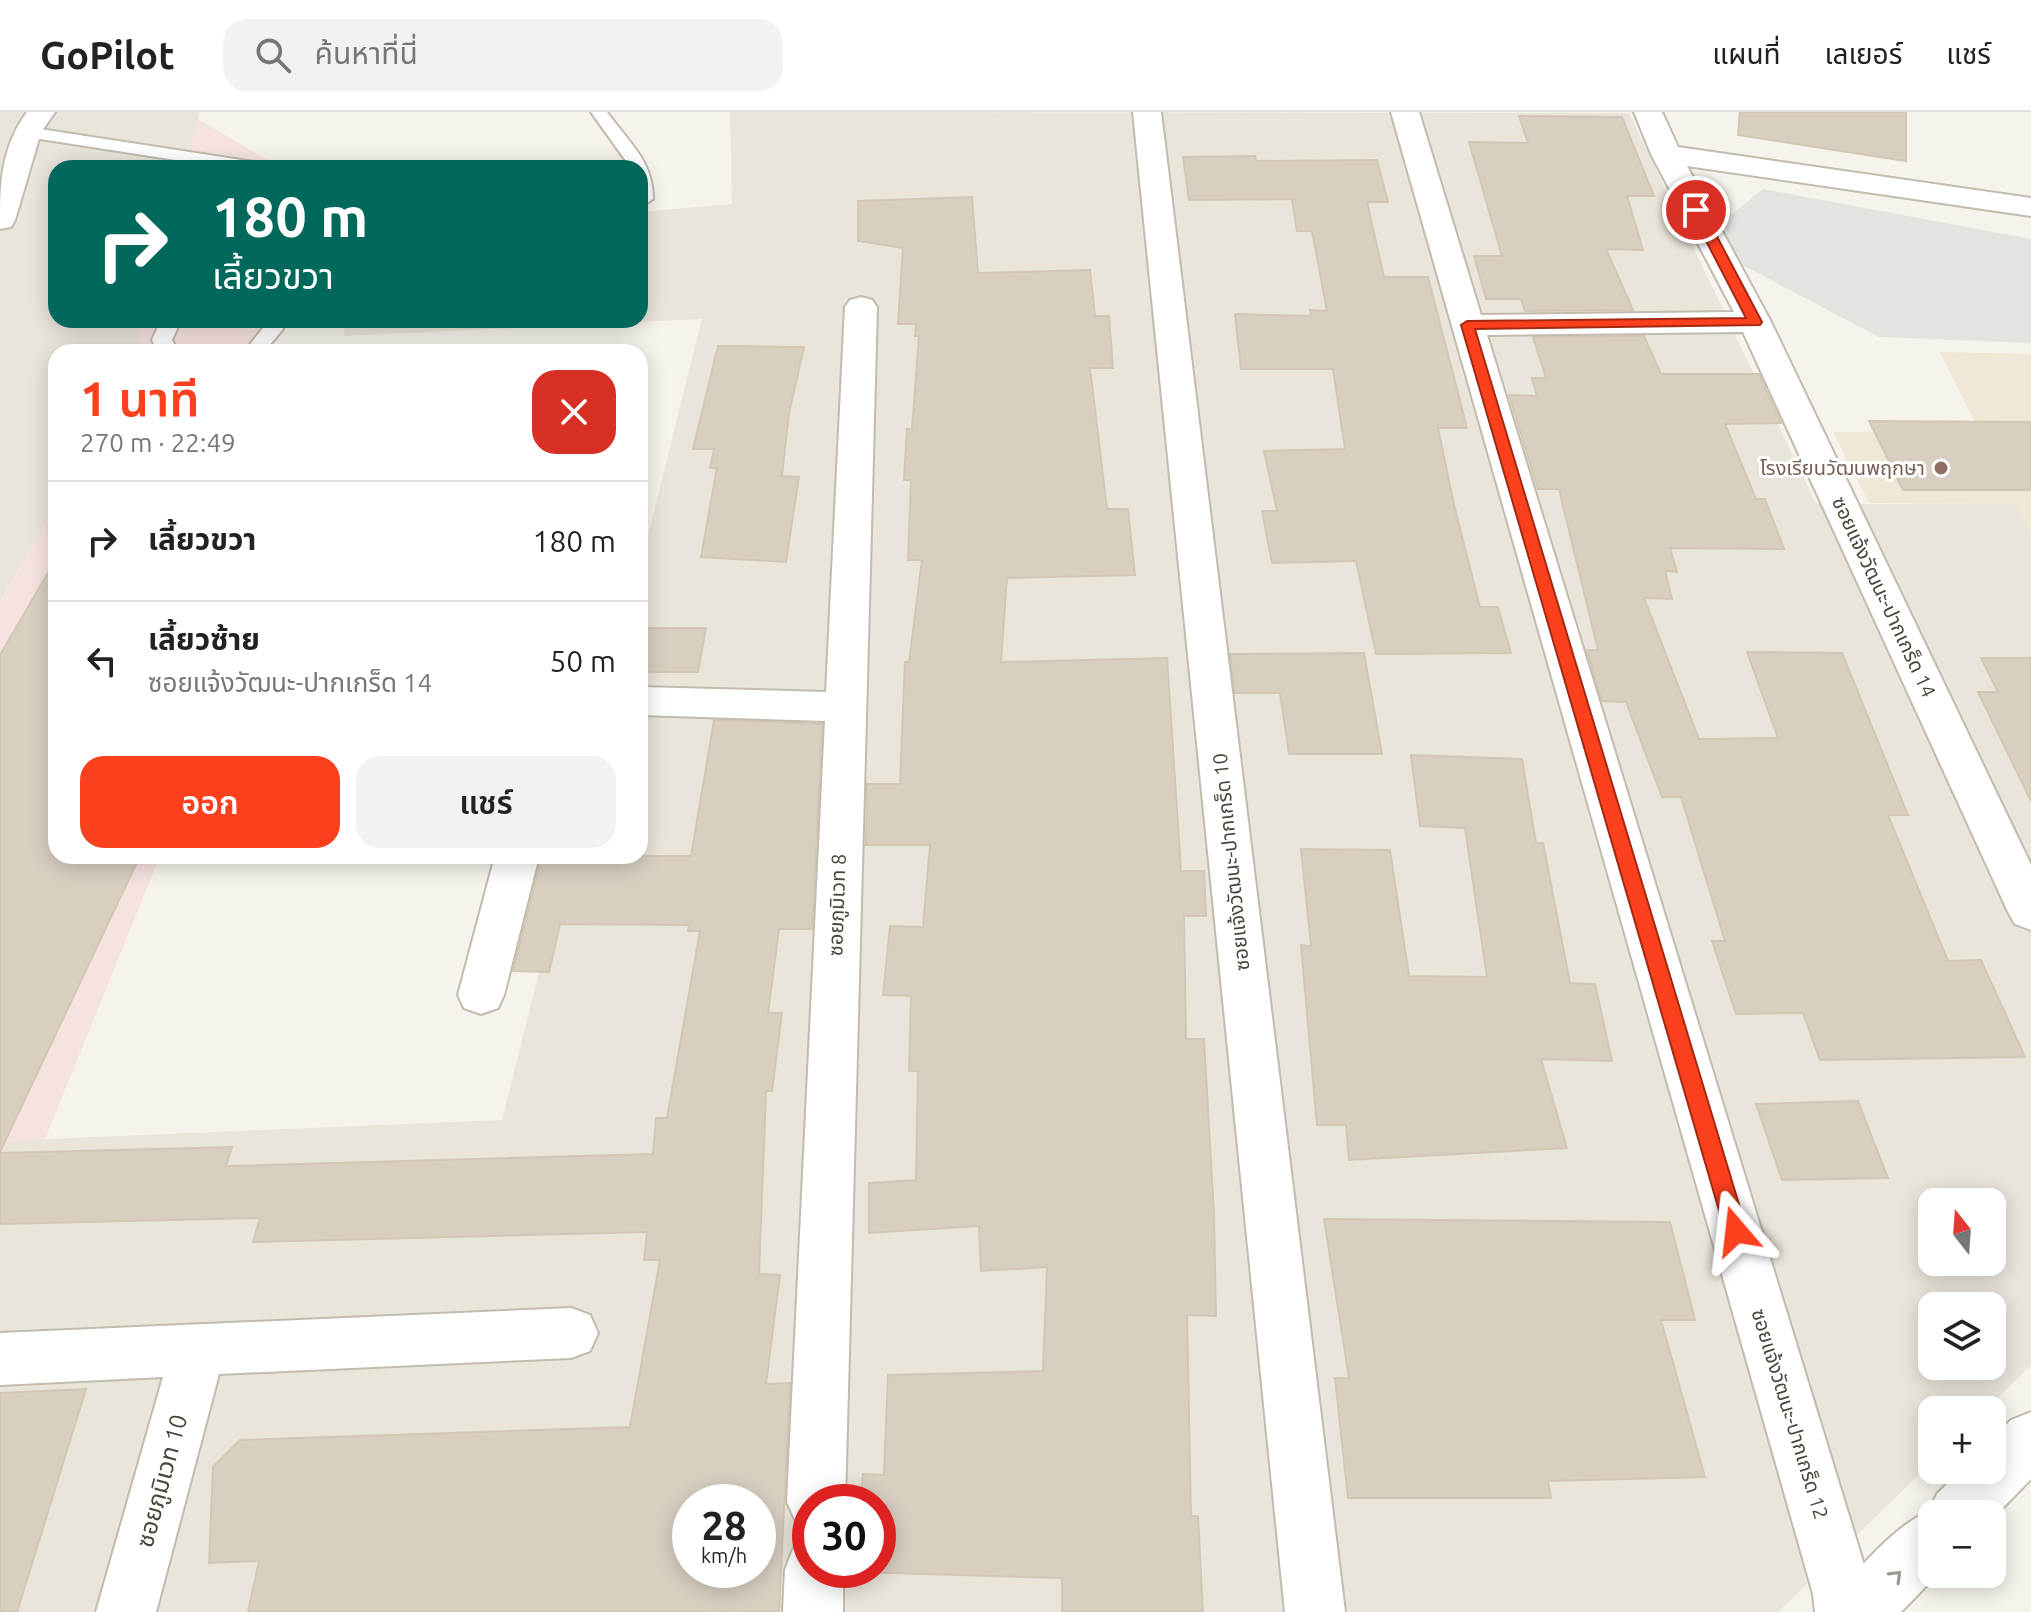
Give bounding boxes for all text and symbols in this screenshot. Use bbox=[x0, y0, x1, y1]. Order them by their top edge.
search box bbox=[223, 19, 783, 91]
icon: search bbox=[251, 33, 295, 77]
text: GoPilot bbox=[40, 34, 175, 76]
text: ค้นหาที่นี่ bbox=[315, 36, 418, 70]
text: แผนที่ bbox=[1712, 38, 1781, 69]
text: เลเยอร์ bbox=[1825, 38, 1902, 69]
text: แชร์ bbox=[1946, 38, 1991, 69]
pin bbox=[1662, 176, 1730, 244]
text: 180 m bbox=[212, 185, 368, 248]
icon: arrive bbox=[1674, 188, 1718, 232]
icon: right bbox=[80, 192, 184, 296]
text: เลี้ยวขวา bbox=[212, 255, 334, 296]
button: close bbox=[532, 370, 616, 454]
text: 1 นาที bbox=[80, 371, 200, 425]
text: 270 m · 22:49 bbox=[80, 428, 236, 457]
place label: โรงเรียนวัฒนพฤกษา bbox=[1760, 456, 1925, 479]
marker: โรงเรียนวัฒนพฤกษา bbox=[1932, 459, 1950, 477]
street label: ซอยแจ้งวัฒนะ-ปากเกร็ด 14 bbox=[1828, 493, 1941, 701]
icon: right bbox=[80, 519, 124, 563]
text: เลี้ยวขวา bbox=[148, 522, 256, 556]
text: 180 m bbox=[532, 524, 616, 558]
text: เลี้ยวซ้าย bbox=[148, 622, 260, 656]
icon: left bbox=[80, 639, 124, 683]
text: 50 m bbox=[549, 644, 616, 678]
text: ซอยแจ้งวัฒนะ-ปากเกร็ด 14 bbox=[148, 668, 432, 697]
street label: ซอยแจ้งวัฒนะ-ปากเกร็ด 10 bbox=[1208, 752, 1253, 972]
button: ออก bbox=[80, 756, 340, 848]
button: แชร์ bbox=[356, 756, 616, 848]
street label: ซอยภูมิเวท 8 bbox=[823, 853, 852, 957]
north arrow bbox=[1918, 1188, 2006, 1276]
map controls bbox=[1918, 1188, 2006, 1588]
position arrow bbox=[1694, 1189, 1778, 1273]
button: layers bbox=[1918, 1292, 2006, 1380]
street label: ซอยแจ้งวัฒนะ-ปากเกร็ด 12 bbox=[1748, 1306, 1833, 1522]
button: + bbox=[1918, 1396, 2006, 1484]
street label: ซอยภูมิเวท 10 bbox=[131, 1411, 194, 1551]
speed limit sign: 30 bbox=[792, 1484, 896, 1588]
button: − bbox=[1918, 1500, 2006, 1588]
text: 28 bbox=[701, 1503, 747, 1548]
text: km/h bbox=[701, 1544, 747, 1567]
one-way arrow bbox=[1887, 1571, 1901, 1585]

